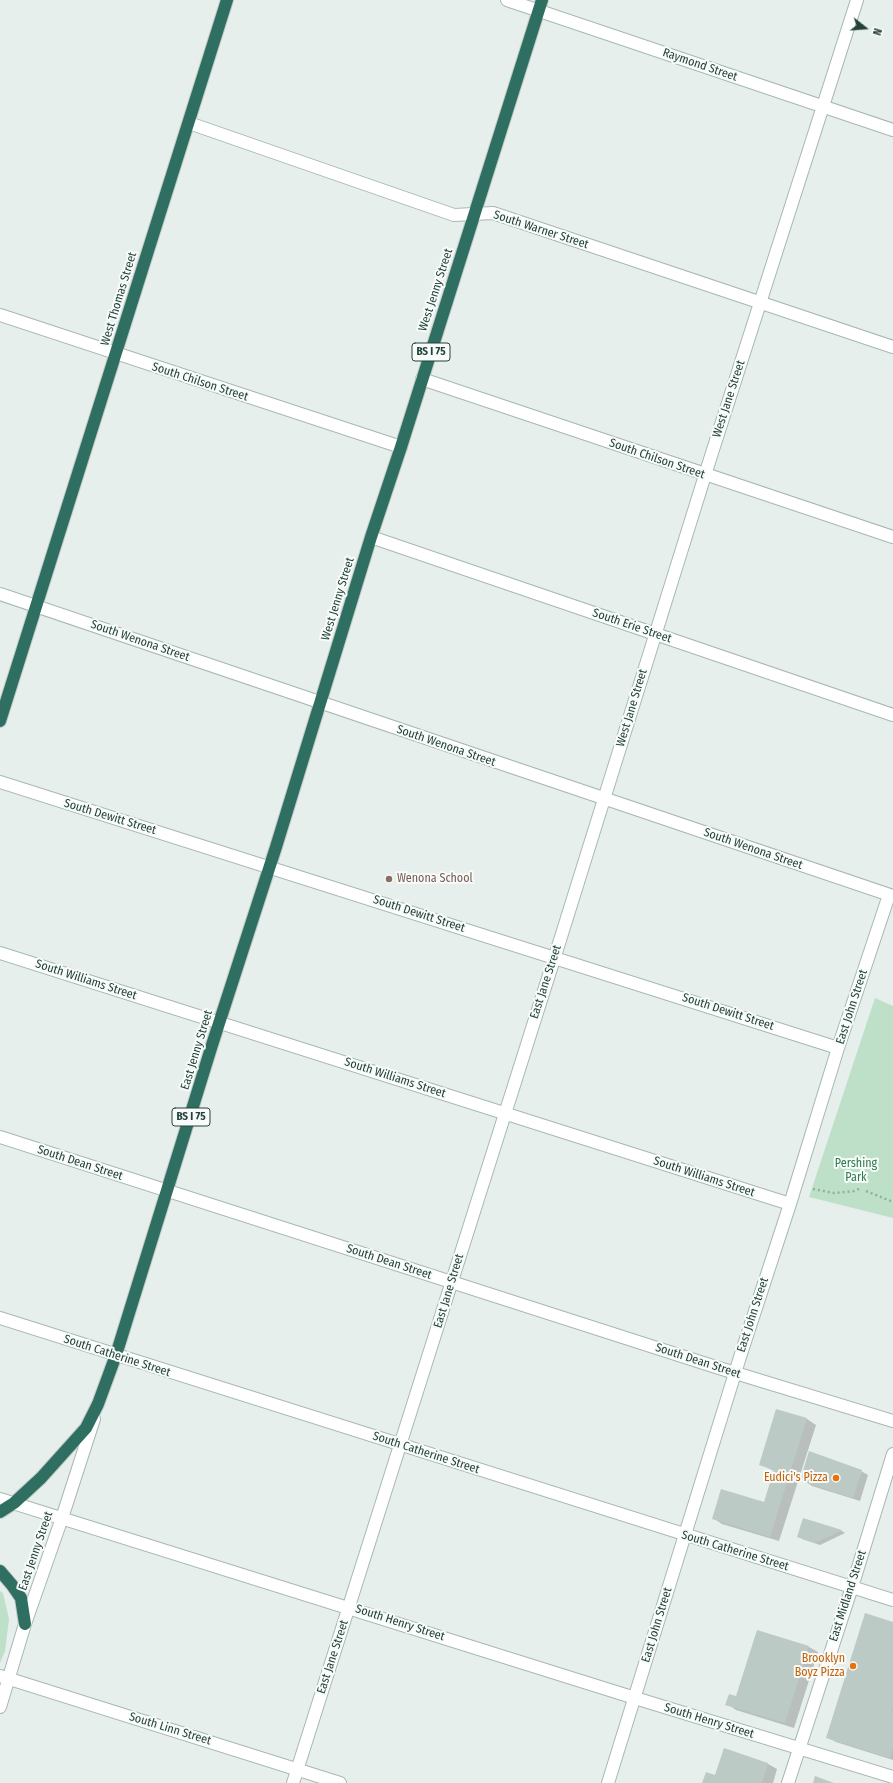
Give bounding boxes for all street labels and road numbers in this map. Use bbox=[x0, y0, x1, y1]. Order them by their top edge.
street label: Raymond Street bbox=[661, 45, 739, 85]
street label: South Warner Street bbox=[492, 208, 590, 252]
street label: West Jenny Street bbox=[416, 247, 456, 333]
street label: West Thomas Street bbox=[98, 250, 140, 348]
road number: BS I 75 bbox=[412, 343, 450, 361]
street label: West Jane Street bbox=[710, 359, 748, 439]
street label: South Chilson Street bbox=[150, 360, 250, 404]
street label: South Chilson Street bbox=[607, 436, 707, 482]
street label: West Jenny Street bbox=[319, 556, 357, 642]
street label: South Erie Street bbox=[591, 606, 673, 646]
street label: South Wenona Street bbox=[89, 617, 191, 665]
street label: West Jane Street bbox=[613, 667, 651, 749]
street label: South Wenona Street bbox=[395, 722, 497, 770]
street label: South Dewitt Street bbox=[62, 796, 158, 838]
street label: South Wenona Street bbox=[702, 825, 804, 873]
street label: South Dewitt Street bbox=[371, 892, 467, 936]
street label: East Jane Street bbox=[527, 943, 565, 1021]
street label: South Williams Street bbox=[34, 957, 138, 1003]
street label: East John Street bbox=[833, 968, 871, 1046]
street label: South Dewitt Street bbox=[680, 990, 776, 1034]
street label: East Jenny Street bbox=[178, 1008, 216, 1092]
street label: South Williams Street bbox=[343, 1055, 447, 1101]
road number: BS I 75 bbox=[172, 1108, 210, 1126]
street label: South Dean Street bbox=[35, 1142, 125, 1184]
street label: South Williams Street bbox=[652, 1154, 756, 1200]
street label: South Dean Street bbox=[344, 1241, 434, 1283]
street label: East Jane Street bbox=[431, 1252, 467, 1330]
street label: East John Street bbox=[734, 1276, 772, 1354]
street label: South Catherine Street bbox=[62, 1332, 172, 1380]
street label: South Dean Street bbox=[653, 1340, 743, 1382]
street label: South Catherine Street bbox=[371, 1429, 481, 1477]
street label: East Jenny Street bbox=[16, 1510, 56, 1592]
street label: South Catherine Street bbox=[680, 1528, 790, 1574]
street label: East Midland Street bbox=[826, 1549, 870, 1643]
street label: East John Street bbox=[639, 1586, 675, 1664]
street label: South Henry Street bbox=[354, 1602, 446, 1644]
street label: East Jane Street bbox=[314, 1618, 352, 1696]
street label: South Henry Street bbox=[662, 1701, 756, 1741]
street label: South Linn Street bbox=[127, 1710, 213, 1748]

